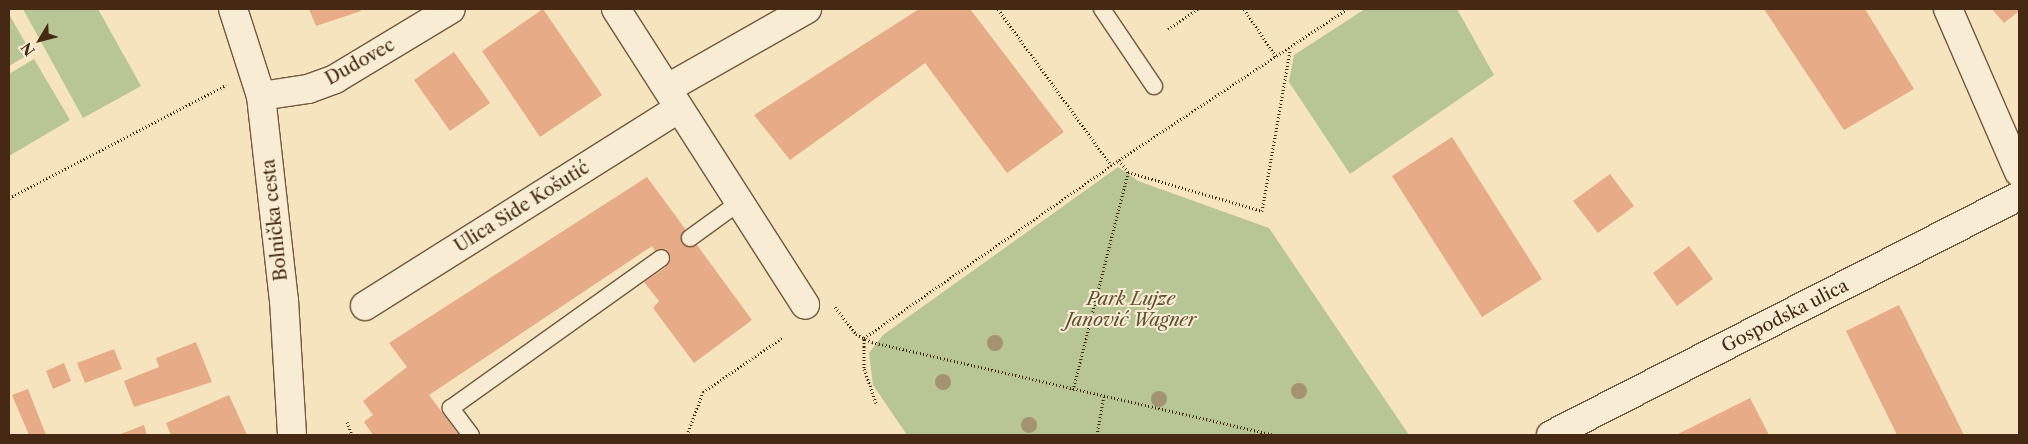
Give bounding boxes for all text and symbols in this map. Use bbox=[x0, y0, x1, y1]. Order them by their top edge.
north arrow bbox=[15, 15, 65, 65]
street label: Dudovec bbox=[322, 34, 398, 90]
text: N bbox=[17, 39, 39, 59]
street label: Ulica Side Košutić bbox=[450, 157, 594, 257]
street label: Bolnička cesta bbox=[258, 158, 292, 282]
street label: Gospodska ulica bbox=[1718, 275, 1852, 357]
park label: Park Lujze Janović Wagner bbox=[1066, 289, 1196, 332]

